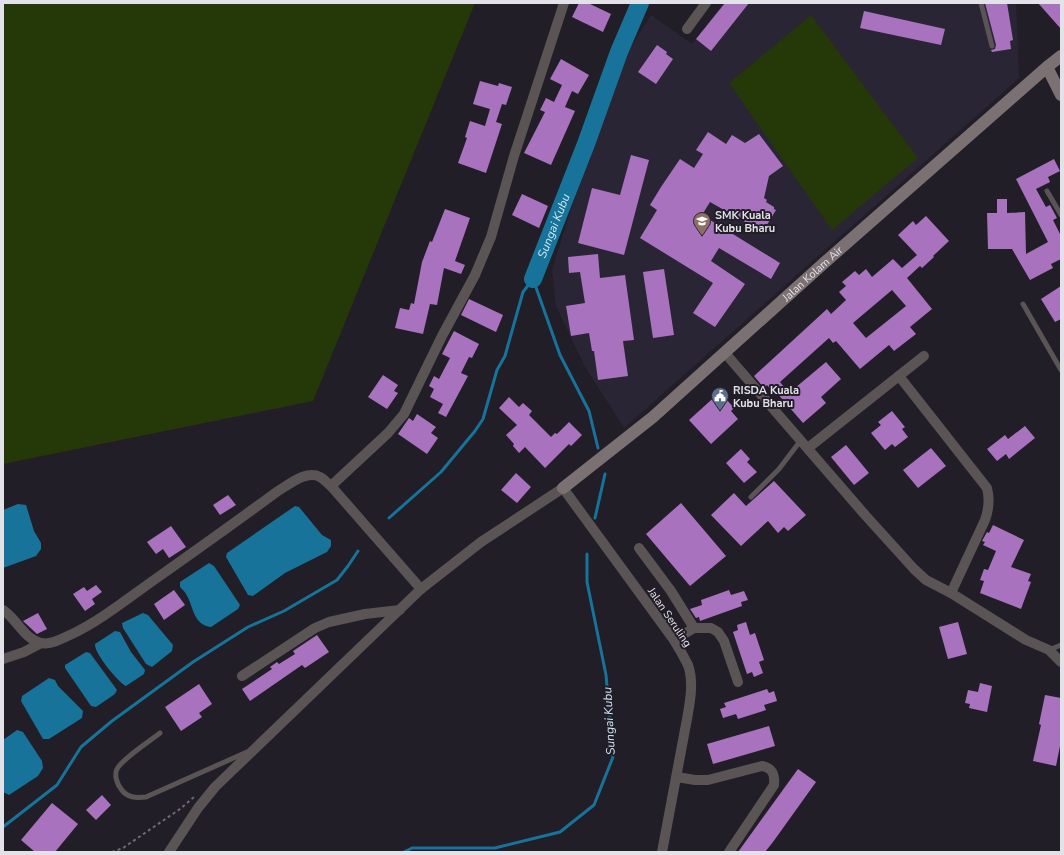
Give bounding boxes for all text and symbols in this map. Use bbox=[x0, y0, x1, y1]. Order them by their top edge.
water label: Sungai Kubu bbox=[534, 191, 574, 261]
place label: SMK Kuala Kubu Bharu bbox=[715, 208, 775, 236]
school or university icon: SMK Kuala Kubu Bharu bbox=[692, 211, 712, 236]
street label: Jalan Kolam Air bbox=[778, 243, 846, 306]
place label: RISDA Kuala Kubu Bharu bbox=[733, 383, 799, 411]
public building icon: RISDA Kuala Kubu Bharu bbox=[710, 386, 730, 411]
street label: Jalan Seruling bbox=[644, 584, 695, 650]
water label: Sungai Kubu bbox=[599, 686, 619, 755]

